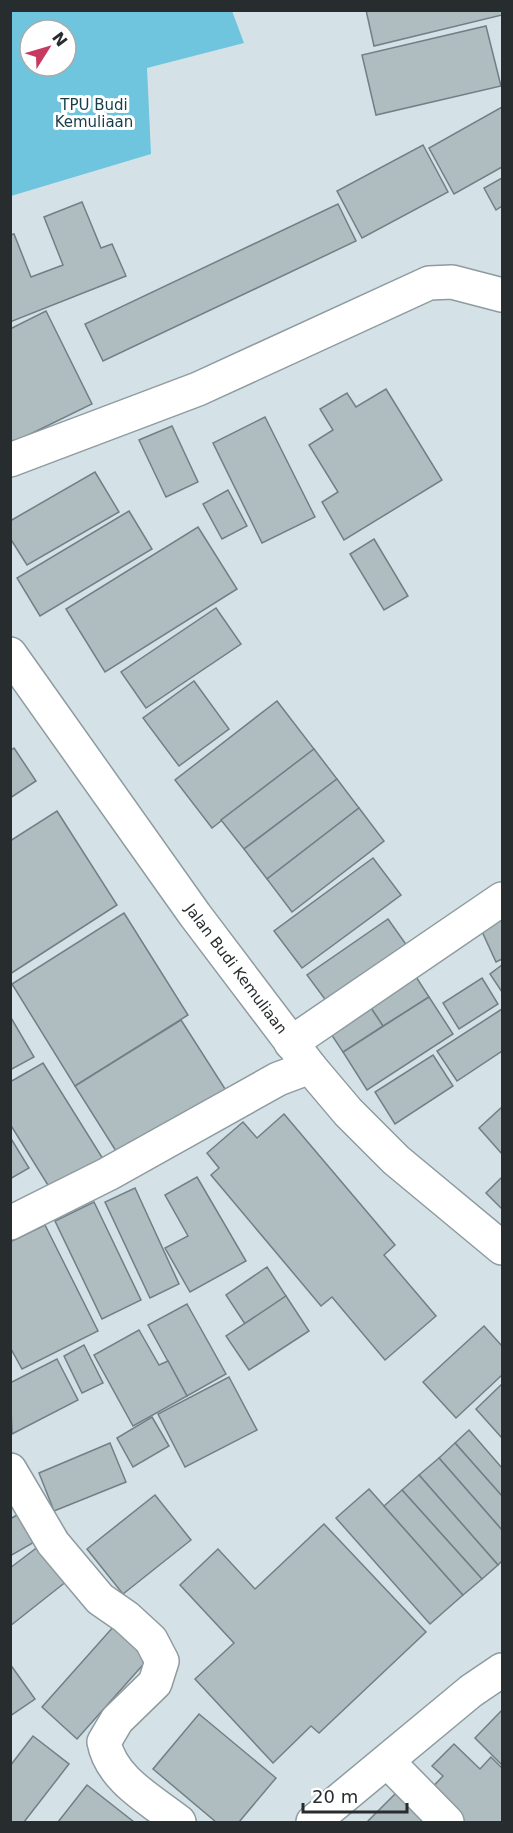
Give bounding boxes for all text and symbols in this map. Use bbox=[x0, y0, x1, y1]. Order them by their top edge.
north arrow bbox=[18, 18, 78, 78]
text: N bbox=[48, 28, 71, 50]
park label: TPU Budi Kemuliaan bbox=[55, 96, 133, 131]
street label: Jalan Budi Kemuliaan bbox=[181, 900, 291, 1038]
scale bar bbox=[303, 1776, 406, 1814]
text: 20 m bbox=[312, 1786, 358, 1807]

